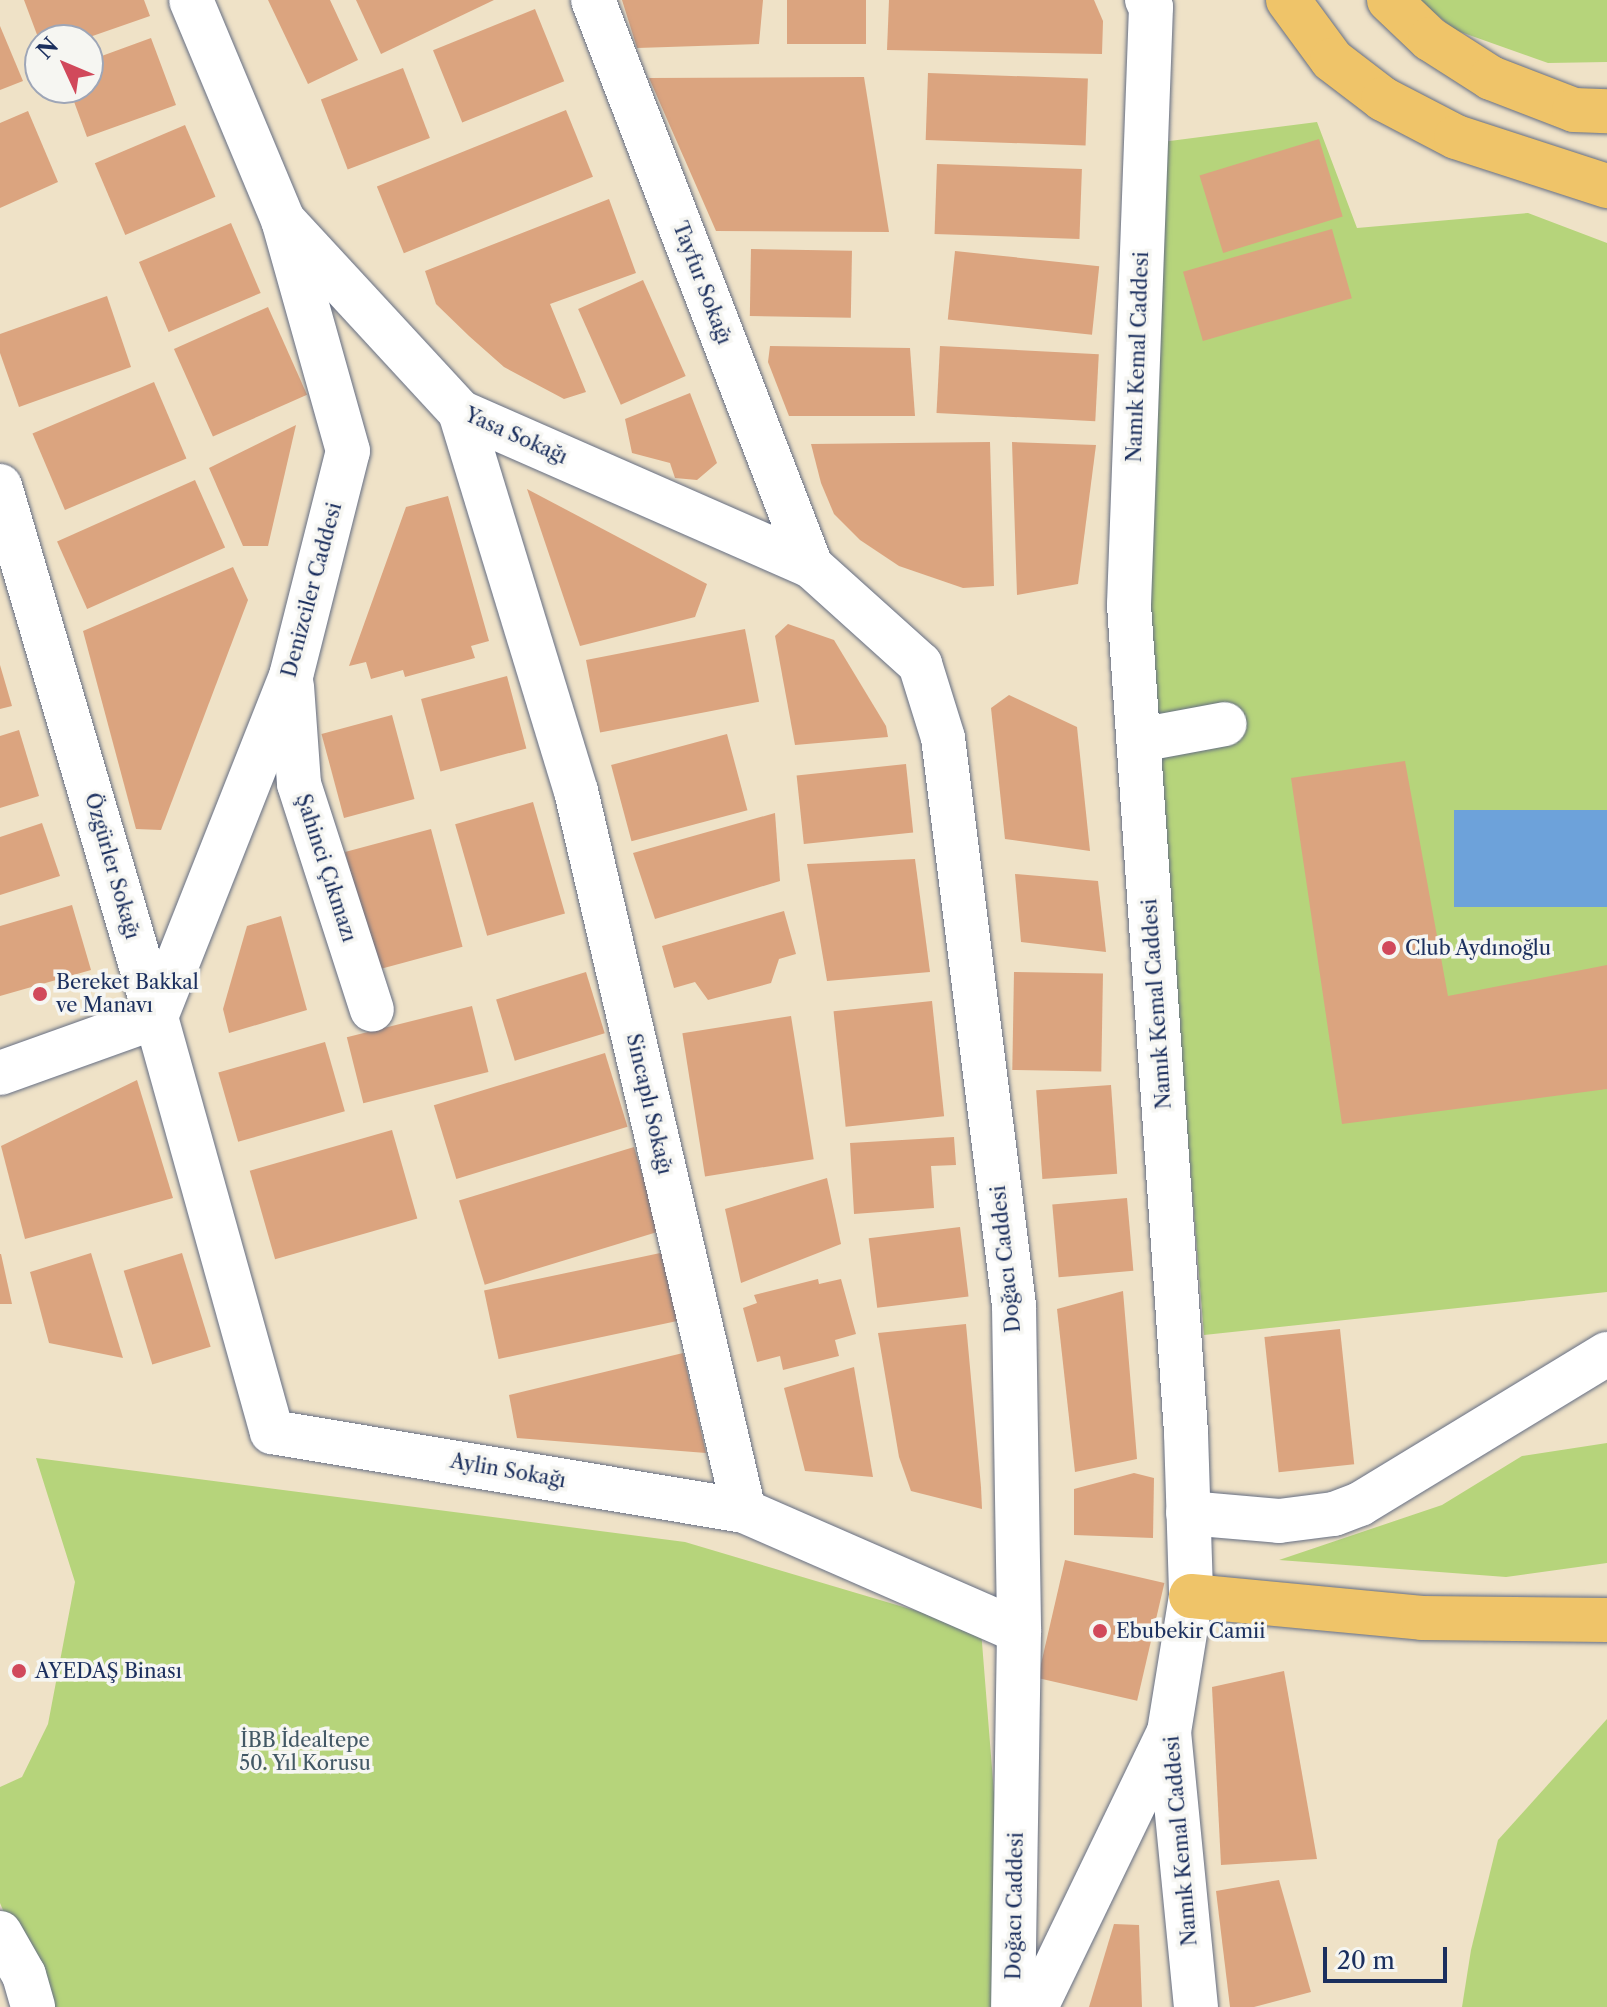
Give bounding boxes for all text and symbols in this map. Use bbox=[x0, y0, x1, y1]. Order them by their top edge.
north arrow bbox=[24, 24, 104, 104]
text: N bbox=[31, 32, 64, 65]
street label: Tayfur Sokağı bbox=[668, 218, 736, 348]
street label: Namık Kemal Caddesi bbox=[1122, 251, 1154, 463]
street label: Yasa Sokağı bbox=[461, 403, 571, 469]
street label: Denizciler Caddesi bbox=[277, 500, 347, 680]
street label: Özgürler Sokağı bbox=[80, 790, 144, 942]
street label: Şahinci Çıkmazı bbox=[291, 791, 361, 945]
street label: Namık Kemal Caddesi bbox=[1138, 898, 1176, 1110]
place label: Club Aydınoğlu bbox=[1405, 936, 1552, 960]
marker: Club Aydınoğlu bbox=[1380, 939, 1398, 957]
place label: Bereket Bakkal ve Manavı bbox=[56, 970, 199, 1017]
marker: Bereket Bakkal ve Manavı bbox=[31, 985, 49, 1003]
street label: Sincaplı Sokağı bbox=[621, 1031, 677, 1177]
street label: Doğacı Caddesi bbox=[986, 1184, 1026, 1334]
street label: Aylin Sokağı bbox=[448, 1449, 568, 1493]
place label: Ebubekir Camii bbox=[1116, 1619, 1266, 1643]
marker: Ebubekir Camii bbox=[1091, 1622, 1109, 1640]
place label: AYEDAŞ Binası bbox=[35, 1659, 182, 1683]
marker: AYEDAŞ Binası bbox=[10, 1662, 28, 1680]
park label: İBB İdealtepe 50. Yıl Korusu bbox=[239, 1728, 371, 1775]
street label: Namık Kemal Caddesi bbox=[1160, 1735, 1202, 1947]
street label: Doğacı Caddesi bbox=[1002, 1832, 1028, 1980]
scale bar bbox=[1327, 1931, 1451, 1981]
text: 20 m bbox=[1337, 1946, 1395, 1975]

